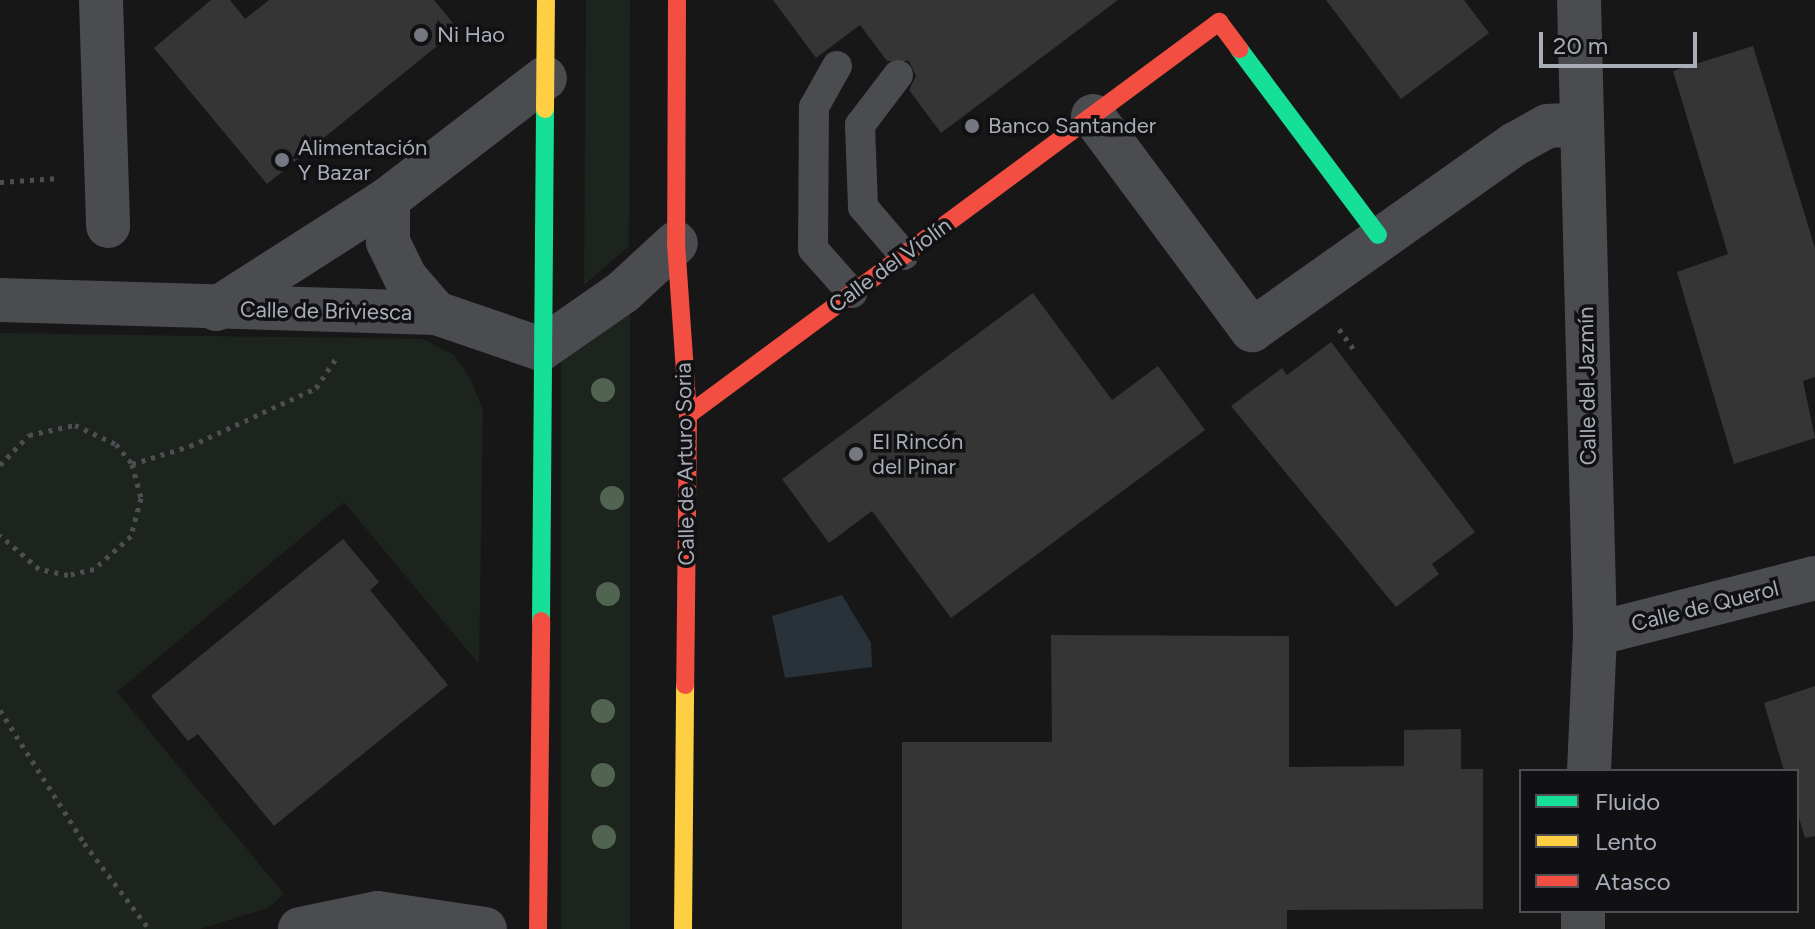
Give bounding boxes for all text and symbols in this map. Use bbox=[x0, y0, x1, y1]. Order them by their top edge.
scale bar bbox=[1543, 16, 1701, 66]
place label: Ni Hao bbox=[437, 22, 505, 48]
marker: Ni Hao bbox=[412, 26, 430, 44]
text: 20 m bbox=[1553, 31, 1608, 60]
place label: Banco Santander bbox=[988, 113, 1156, 139]
marker: Banco Santander bbox=[963, 117, 981, 135]
place label: Alimentación Y Bazar bbox=[298, 134, 427, 186]
marker: Alimentación Y Bazar bbox=[273, 151, 291, 169]
street label: Calle del Violín bbox=[824, 212, 956, 318]
street label: Calle de Briviesca bbox=[240, 296, 412, 326]
street label: Calle del Jazmín bbox=[1572, 306, 1602, 466]
street label: Calle de Arturo Soria bbox=[670, 362, 700, 566]
place label: El Rincón del Pinar bbox=[872, 428, 963, 480]
marker: El Rincón del Pinar bbox=[847, 445, 865, 463]
street label: Calle de Querol bbox=[1629, 575, 1781, 637]
legend bbox=[1519, 769, 1799, 913]
text: Fluido bbox=[1595, 787, 1660, 816]
text: Lento bbox=[1595, 827, 1657, 856]
text: Atasco bbox=[1595, 867, 1671, 896]

